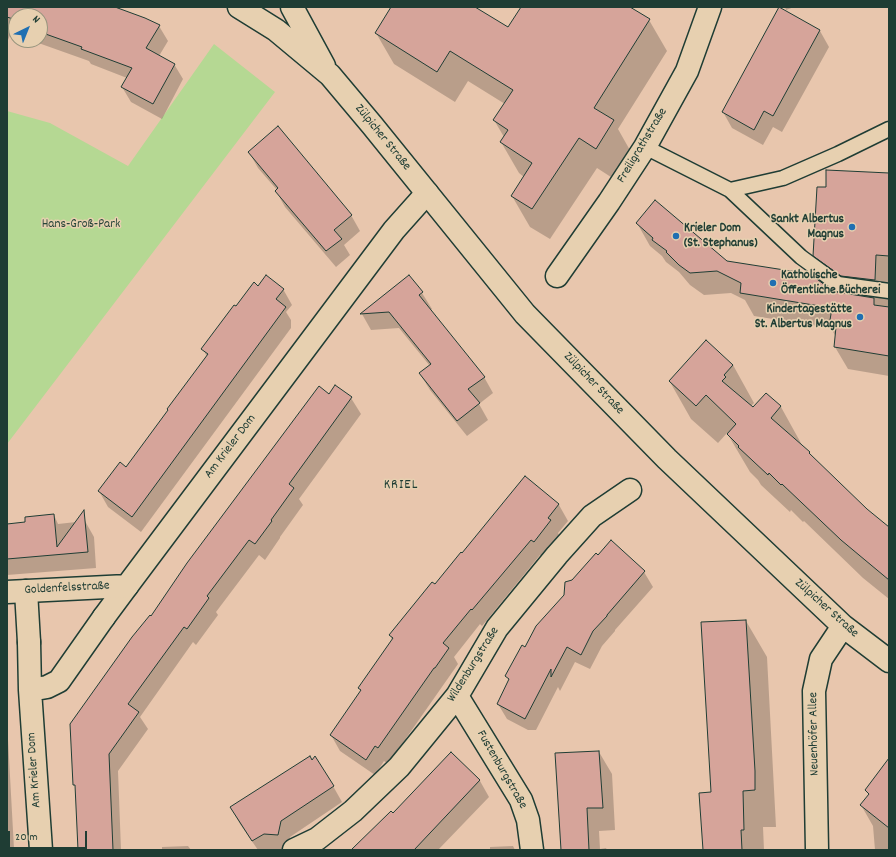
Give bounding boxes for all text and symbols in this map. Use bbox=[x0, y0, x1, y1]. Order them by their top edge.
north arrow bbox=[8, 8, 48, 48]
text: N bbox=[28, 12, 43, 28]
street label: Zülpicher Straße bbox=[350, 102, 414, 174]
street label: Freiligrathstraße bbox=[615, 106, 671, 186]
place label: Sankt Albertus Magnus bbox=[771, 212, 844, 243]
park label: Hans-Groß-Park bbox=[42, 217, 120, 233]
place label: Krieler Dom (St. Stephanus) bbox=[684, 221, 758, 252]
marker: Sankt Albertus Magnus bbox=[847, 222, 857, 232]
marker: Krieler Dom (St. Stephanus) bbox=[671, 231, 681, 241]
place label: Katholische Öffentliche Bücherei bbox=[781, 268, 880, 299]
marker: Katholische Öffentliche Bücherei bbox=[768, 278, 778, 288]
place label: Kindertagestätte St. Albertus Magnus bbox=[755, 302, 852, 333]
marker: Kindertagestätte St. Albertus Magnus bbox=[855, 312, 865, 322]
street label: Zülpicher Straße bbox=[559, 350, 627, 418]
street label: Am Krieler Dom bbox=[202, 412, 260, 482]
district label: KRIEL bbox=[384, 478, 418, 494]
street label: Zülpicher Straße bbox=[791, 576, 861, 642]
street label: Goldenfelsstraße bbox=[24, 579, 110, 599]
street label: Wildenburgstraße bbox=[445, 625, 503, 705]
street label: Neuenhöfer Allee bbox=[806, 692, 824, 776]
street label: Fustenburgstraße bbox=[472, 728, 530, 812]
street label: Am Krieler Dom bbox=[25, 732, 45, 808]
scale bar bbox=[10, 823, 89, 849]
text: 20 m bbox=[15, 829, 38, 846]

